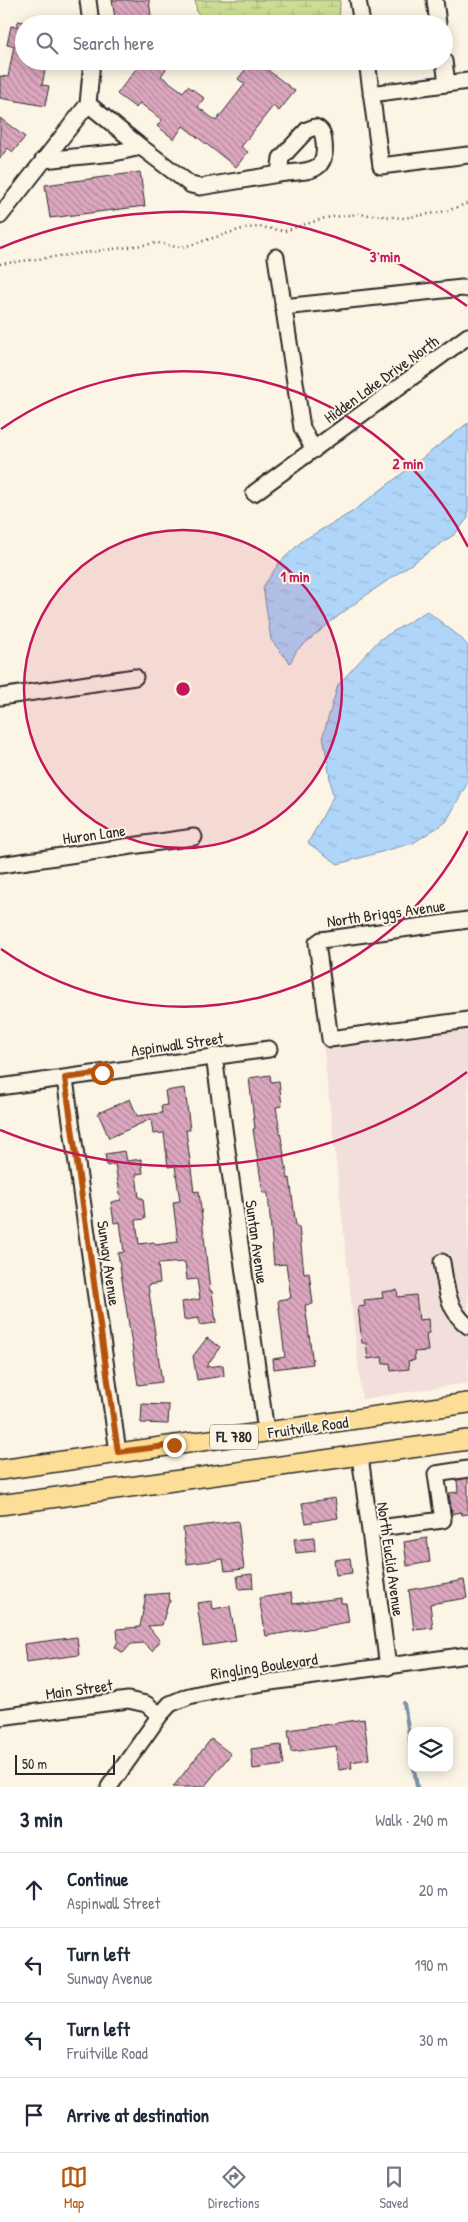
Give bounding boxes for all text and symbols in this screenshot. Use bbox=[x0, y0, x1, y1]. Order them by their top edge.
search box bbox=[15, 15, 453, 70]
icon: search bbox=[33, 29, 61, 57]
text: Search here bbox=[73, 30, 154, 56]
text: 3 min bbox=[370, 246, 400, 267]
street label: Hidden Lake Drive North bbox=[319, 330, 443, 428]
text: 2 min bbox=[393, 453, 424, 474]
text: 1 min bbox=[280, 566, 310, 587]
centre of rings bbox=[174, 680, 192, 698]
street label: Huron Lane bbox=[61, 819, 127, 849]
street label: North Briggs Avenue bbox=[325, 894, 447, 932]
street label: Aspinwall Street bbox=[129, 1027, 225, 1061]
route start bbox=[91, 1062, 114, 1085]
street label: Suntan Avenue bbox=[240, 1199, 274, 1286]
street label: Sunway Avenue bbox=[92, 1219, 126, 1308]
street label: Fruitville Road bbox=[265, 1410, 350, 1444]
road number: FL 780 bbox=[210, 1424, 258, 1450]
route end bbox=[163, 1434, 186, 1457]
street label: North Euclid Avenue bbox=[372, 1501, 410, 1618]
street label: Ringling Boulevard bbox=[209, 1648, 319, 1684]
street label: Main Street bbox=[44, 1673, 114, 1705]
map controls bbox=[408, 1727, 453, 1772]
button: layers bbox=[408, 1727, 453, 1772]
scale bar bbox=[15, 1752, 115, 1775]
text: 50 m bbox=[22, 1754, 47, 1773]
text: 3 min bbox=[20, 1805, 63, 1834]
text: Walk · 240 m bbox=[375, 1809, 448, 1831]
text: Continue bbox=[67, 1866, 128, 1892]
icon: ahead bbox=[20, 1876, 48, 1904]
text: 20 m bbox=[419, 1879, 448, 1901]
text: Aspinwall Street bbox=[67, 1892, 160, 1914]
text: Turn left bbox=[67, 1941, 130, 1967]
icon: left bbox=[20, 1951, 48, 1979]
text: 190 m bbox=[415, 1954, 448, 1976]
text: Sunway Avenue bbox=[67, 1967, 153, 1989]
text: Turn left bbox=[67, 2016, 130, 2042]
icon: left bbox=[20, 2026, 48, 2054]
text: 30 m bbox=[419, 2029, 448, 2051]
text: Fruitville Road bbox=[67, 2042, 148, 2064]
icon: arrive bbox=[20, 2101, 48, 2129]
text: Arrive at destination bbox=[67, 2102, 209, 2128]
tab: Map bbox=[60, 2163, 88, 2212]
tab: Directions bbox=[208, 2163, 259, 2212]
tab: Saved bbox=[379, 2163, 408, 2212]

